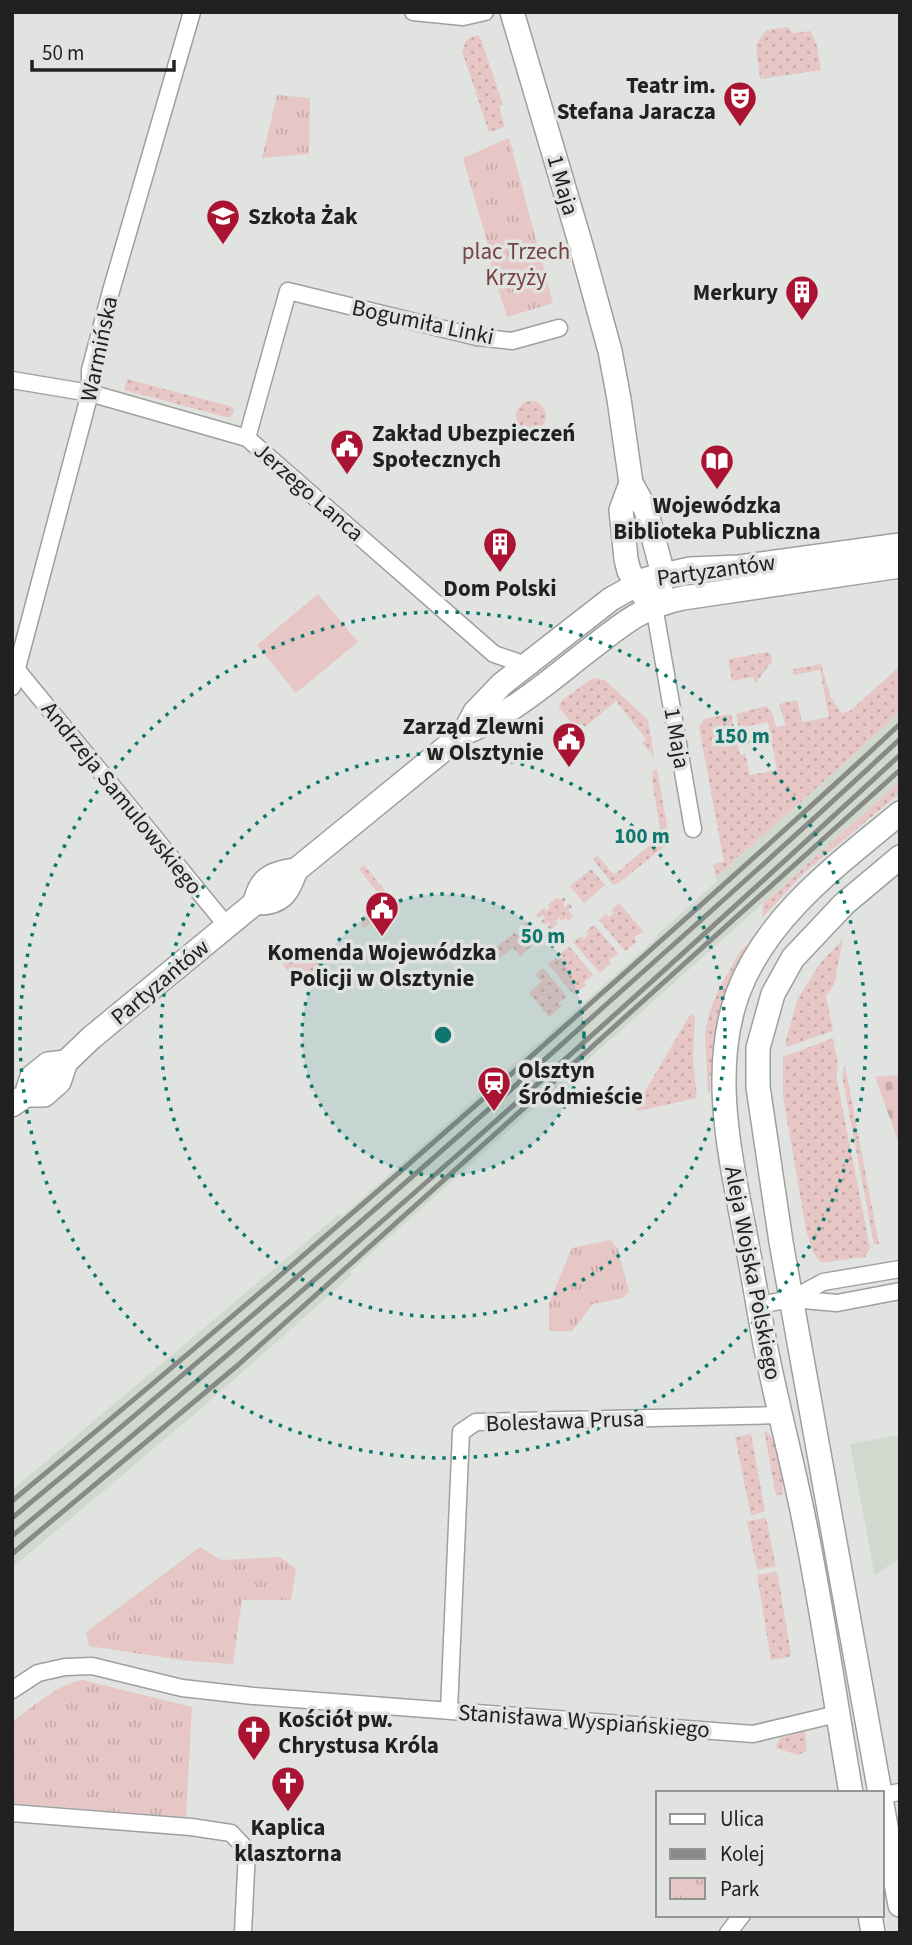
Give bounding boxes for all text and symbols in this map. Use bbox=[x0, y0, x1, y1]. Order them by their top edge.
scale bar bbox=[32, 28, 173, 72]
text: 50 m bbox=[42, 38, 84, 68]
place label: Teatr im. Stefana Jaracza bbox=[557, 69, 716, 128]
theatre icon: Teatr im. Stefana Jaracza bbox=[721, 79, 759, 128]
street label: 1 Maja bbox=[539, 151, 587, 219]
school or university icon: Szkoła Żak bbox=[204, 197, 242, 246]
place label: Szkoła Żak bbox=[248, 200, 358, 233]
park label: plac Trzech Krzyży bbox=[462, 235, 570, 294]
building icon: Merkury bbox=[783, 273, 821, 322]
place label: Merkury bbox=[693, 276, 778, 309]
street label: Bogumiła Linki bbox=[349, 291, 497, 353]
street label: Warmińska bbox=[72, 293, 126, 405]
place label: Zakład Ubezpieczeń Społecznych bbox=[372, 417, 575, 476]
public building icon: Zakład Ubezpieczeń Społecznych bbox=[328, 427, 366, 476]
street label: Jerzego Lanca bbox=[247, 435, 371, 549]
library icon: Wojewódzka Biblioteka Publiczna bbox=[698, 442, 736, 491]
place label: Wojewódzka Biblioteka Publiczna bbox=[613, 489, 821, 548]
building icon: Dom Polski bbox=[481, 525, 519, 574]
street label: Partyzantów bbox=[655, 545, 777, 595]
place label: Dom Polski bbox=[443, 572, 557, 605]
street label: Andrzeja Samulowskiego bbox=[34, 694, 210, 902]
street label: 1 Maja bbox=[655, 705, 699, 771]
place label: Zarząd Zlewni w Olsztynie bbox=[402, 710, 544, 769]
public building icon: Zarząd Zlewni w Olsztynie bbox=[550, 720, 588, 769]
text: 150 m bbox=[714, 721, 770, 751]
text: 100 m bbox=[614, 821, 670, 851]
public building icon: Komenda Wojewódzka Policji w Olsztynie bbox=[363, 889, 401, 938]
text: 50 m bbox=[521, 921, 565, 951]
street label: Partyzantów bbox=[104, 931, 216, 1033]
place label: Komenda Wojewódzka Policji w Olsztynie bbox=[267, 936, 497, 995]
centre of rings bbox=[431, 1023, 455, 1047]
place label: Olsztyn Śródmieście bbox=[518, 1054, 643, 1113]
station icon: Olsztyn Śródmieście bbox=[475, 1064, 513, 1113]
street label: Aleja Wojska Polskiego bbox=[716, 1163, 790, 1383]
street label: Bolesława Prusa bbox=[485, 1402, 645, 1440]
street label: Stanisława Wyspiańskiego bbox=[457, 1696, 711, 1746]
place label: Kościół pw. Chrystusa Króla bbox=[278, 1703, 439, 1762]
church icon: Kościół pw. Chrystusa Króla bbox=[235, 1713, 273, 1762]
church icon: Kaplica klasztorna bbox=[269, 1764, 307, 1813]
legend bbox=[656, 1791, 884, 1917]
text: Ulica bbox=[720, 1804, 764, 1834]
place label: Kaplica klasztorna bbox=[234, 1811, 342, 1870]
text: Kolej bbox=[720, 1839, 764, 1869]
text: Park bbox=[720, 1874, 760, 1904]

